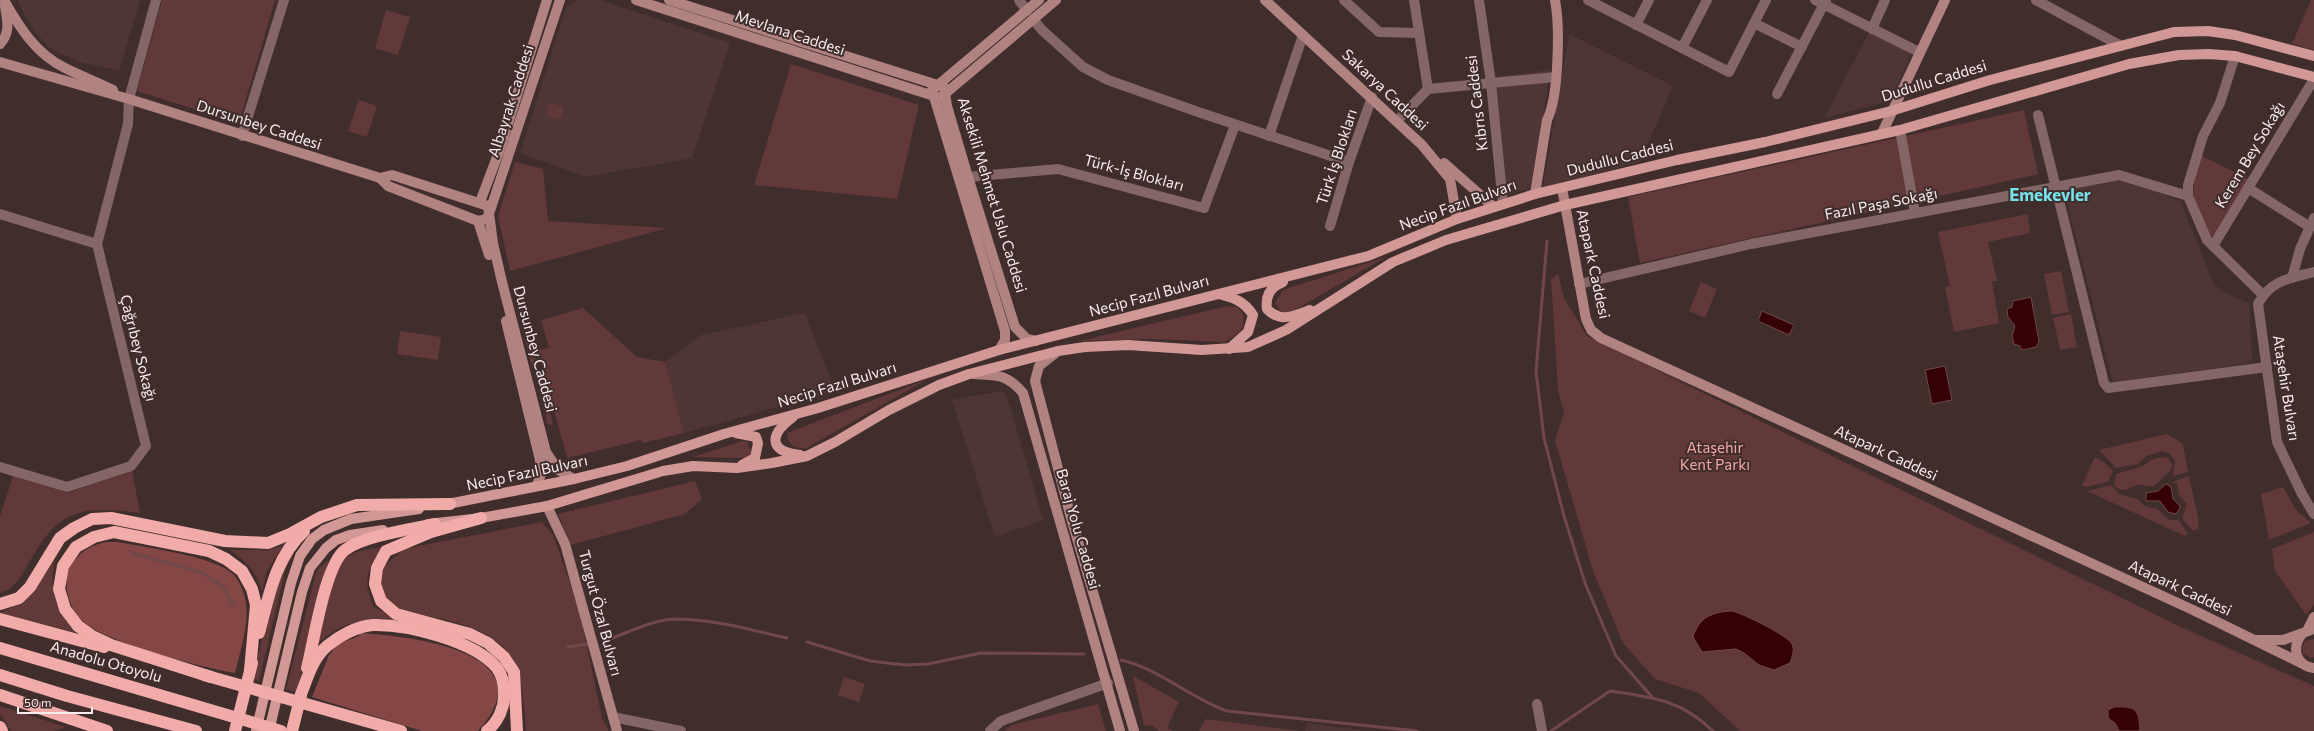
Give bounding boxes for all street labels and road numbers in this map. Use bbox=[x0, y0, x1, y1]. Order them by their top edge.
street label: Mevlana Caddesi bbox=[733, 6, 848, 58]
street label: Albayrak Caddesi bbox=[483, 42, 537, 159]
street label: Sakarya Caddesi bbox=[1339, 45, 1432, 134]
street label: Kıbrıs Caddesi bbox=[1461, 54, 1491, 152]
street label: Dudullu Caddesi bbox=[1879, 55, 1989, 105]
street label: Dursunbey Caddesi bbox=[195, 95, 324, 153]
street label: Aksekili Mehmet Uslu Caddesi bbox=[955, 95, 1031, 295]
street label: Kerem Bey Sokağı bbox=[2210, 98, 2288, 211]
street label: Türk İş Blokları bbox=[1312, 106, 1360, 207]
street label: Dudullu Caddesi bbox=[1565, 135, 1675, 179]
street label: Türk-İş Blokları bbox=[1082, 150, 1186, 194]
street label: Necip Fazıl Bulvarı bbox=[1397, 174, 1519, 234]
street label: Fazıl Paşa Sokağı bbox=[1823, 183, 1939, 223]
street label: Atapark Caddesi bbox=[1574, 207, 1614, 320]
street label: Necip Fazıl Bulvarı bbox=[1087, 270, 1211, 320]
street label: Dursunbey Caddesi bbox=[510, 284, 562, 414]
street label: Çağrıbey Sokağı bbox=[117, 293, 161, 403]
street label: Ataşehir Bulvarı bbox=[2270, 334, 2304, 442]
street label: Necip Fazıl Bulvarı bbox=[775, 357, 898, 411]
street label: Atapark Caddesi bbox=[1832, 420, 1941, 484]
street label: Necip Fazıl Bulvarı bbox=[465, 450, 589, 494]
street label: Baraj Yolu Caddesi bbox=[1053, 466, 1105, 591]
street label: Turgut Özal Bulvarı bbox=[575, 548, 626, 678]
street label: Atapark Caddesi bbox=[2126, 555, 2235, 619]
street label: Anadolu Otoyolu bbox=[48, 637, 164, 686]

